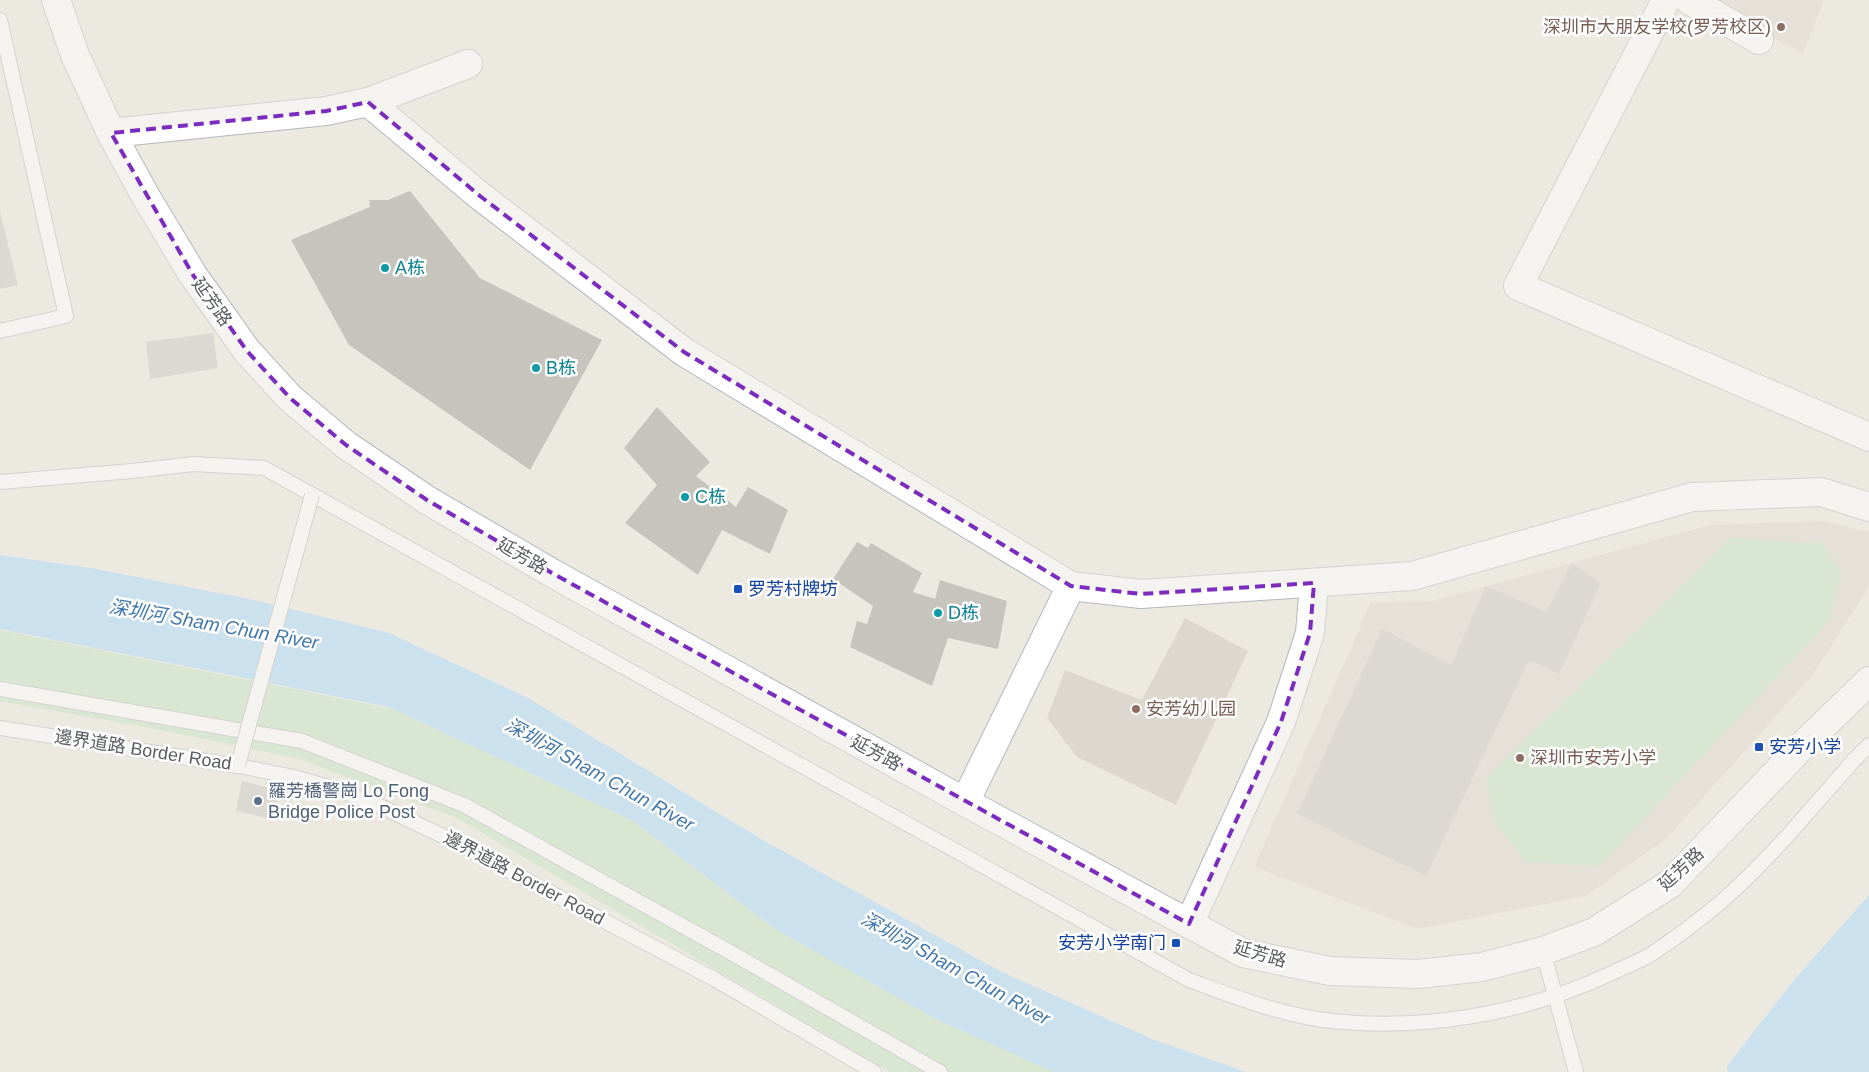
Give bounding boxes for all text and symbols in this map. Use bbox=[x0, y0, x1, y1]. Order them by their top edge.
place label: 深圳市大朋友学校(罗芳校区) bbox=[1543, 17, 1771, 37]
marker: 深圳市大朋友学校(罗芳校区) bbox=[1775, 21, 1787, 33]
place label: A栋 bbox=[395, 258, 425, 278]
marker: A栋 bbox=[379, 262, 391, 274]
street label: 延芳路 bbox=[188, 274, 236, 330]
place label: B栋 bbox=[546, 358, 576, 378]
marker: B栋 bbox=[530, 362, 542, 374]
place label: C栋 bbox=[695, 487, 726, 507]
marker: C栋 bbox=[679, 491, 691, 503]
street label: 延芳路 bbox=[494, 534, 550, 578]
place label: 罗芳村牌坊 bbox=[748, 579, 838, 599]
marker: 罗芳村牌坊 bbox=[732, 583, 744, 595]
water label: 深圳河 Sham Chun River bbox=[108, 596, 321, 653]
place label: D栋 bbox=[948, 603, 979, 623]
marker: D栋 bbox=[932, 607, 944, 619]
place label: 安芳幼儿园 bbox=[1146, 699, 1236, 719]
marker: 安芳幼儿园 bbox=[1130, 703, 1142, 715]
water label: 深圳河 Sham Chun River bbox=[502, 714, 698, 835]
street label: 邊界道路 Border Road bbox=[53, 726, 233, 774]
street label: 延芳路 bbox=[848, 731, 904, 775]
place label: 安芳小学 bbox=[1769, 737, 1841, 757]
marker: 安芳小学 bbox=[1753, 741, 1765, 753]
place label: 深圳市安芳小学 bbox=[1530, 748, 1656, 768]
marker: 深圳市安芳小学 bbox=[1514, 752, 1526, 764]
place label: 羅芳橋警崗 Lo Fong Bridge Police Post bbox=[268, 781, 429, 822]
marker: 羅芳橋警崗 Lo Fong Bridge Police Post bbox=[252, 795, 264, 807]
street label: 邊界道路 Border Road bbox=[440, 827, 608, 929]
street label: 延芳路 bbox=[1654, 843, 1708, 895]
water label: 深圳河 Sham Chun River bbox=[858, 908, 1054, 1029]
place label: 安芳小学南门 bbox=[1058, 933, 1166, 953]
marker: 安芳小学南门 bbox=[1170, 937, 1182, 949]
street label: 延芳路 bbox=[1231, 937, 1289, 971]

